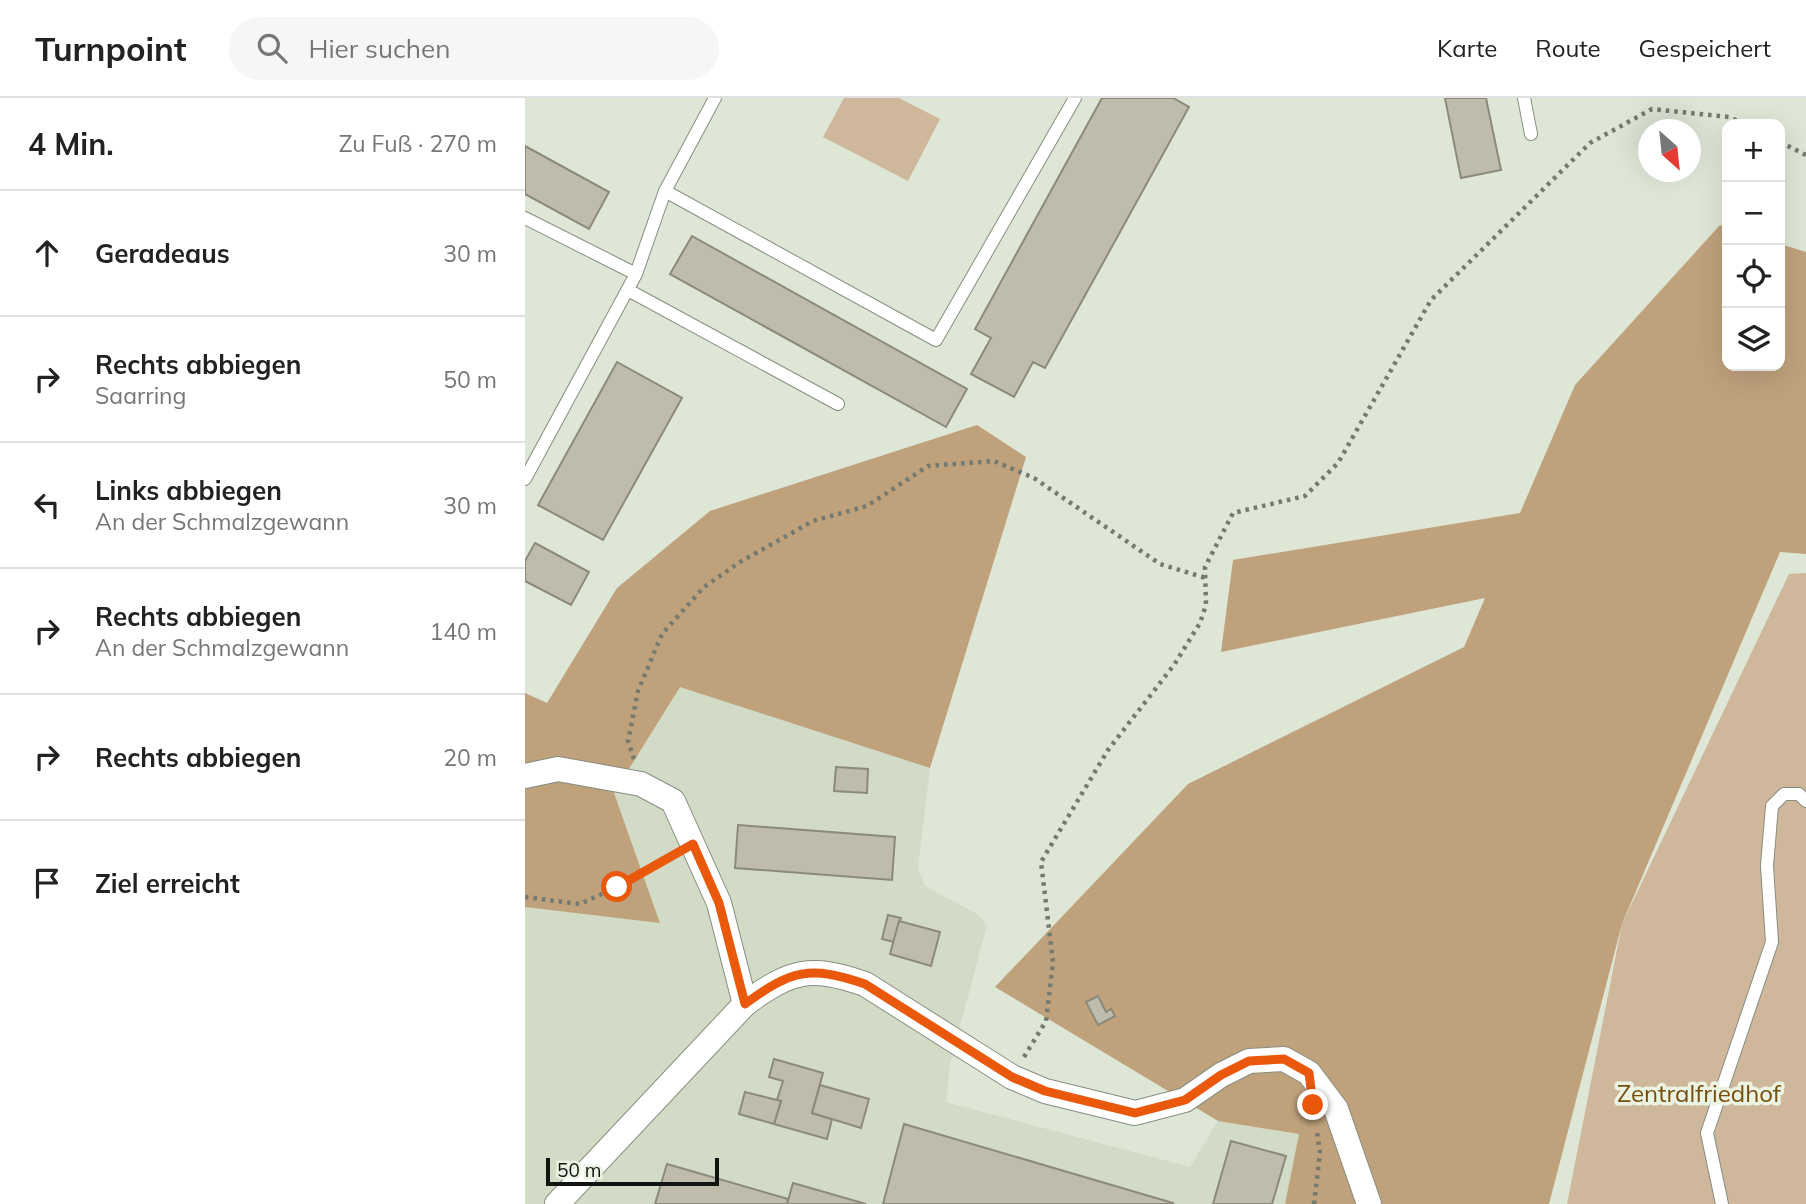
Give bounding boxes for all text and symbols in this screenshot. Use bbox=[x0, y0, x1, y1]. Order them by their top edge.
search box bbox=[229, 17, 719, 80]
text: Turnpoint bbox=[35, 28, 187, 69]
icon: search bbox=[253, 29, 291, 67]
text: Hier suchen bbox=[309, 32, 450, 65]
text: Karte bbox=[1437, 33, 1497, 63]
text: Route bbox=[1535, 33, 1601, 63]
text: Gespeichert bbox=[1639, 33, 1771, 63]
north arrow bbox=[1638, 119, 1701, 182]
map controls bbox=[1722, 119, 1785, 371]
button: + bbox=[1722, 119, 1785, 182]
text: 4 Min. bbox=[28, 125, 114, 163]
text: Zu Fuß · 270 m bbox=[339, 129, 497, 158]
button: − bbox=[1722, 182, 1785, 245]
icon: ahead bbox=[28, 234, 66, 272]
text: Geradeaus bbox=[95, 237, 230, 270]
text: 30 m bbox=[443, 239, 497, 268]
button: locate bbox=[1722, 245, 1785, 308]
button: layers bbox=[1722, 308, 1785, 371]
text: Rechts abbiegen bbox=[95, 348, 301, 381]
icon: right bbox=[28, 360, 66, 398]
text: 50 m bbox=[443, 365, 497, 394]
text: Saarring bbox=[95, 381, 186, 410]
text: Links abbiegen bbox=[95, 474, 282, 507]
icon: left bbox=[28, 486, 66, 524]
text: 30 m bbox=[443, 491, 497, 520]
text: An der Schmalzgewann bbox=[95, 507, 349, 536]
text: Rechts abbiegen bbox=[95, 600, 301, 633]
icon: right bbox=[28, 612, 66, 650]
text: 140 m bbox=[429, 617, 497, 646]
text: An der Schmalzgewann bbox=[95, 633, 349, 662]
icon: right bbox=[28, 738, 66, 776]
text: Rechts abbiegen bbox=[95, 741, 301, 774]
text: 20 m bbox=[443, 743, 497, 772]
icon: arrive bbox=[28, 864, 66, 902]
text: Ziel erreicht bbox=[95, 867, 240, 900]
route start bbox=[601, 871, 632, 902]
park label: Zentralfriedhof bbox=[1617, 1078, 1782, 1108]
route end bbox=[1297, 1089, 1328, 1120]
scale bar bbox=[546, 1155, 719, 1187]
text: 50 m bbox=[557, 1158, 601, 1182]

